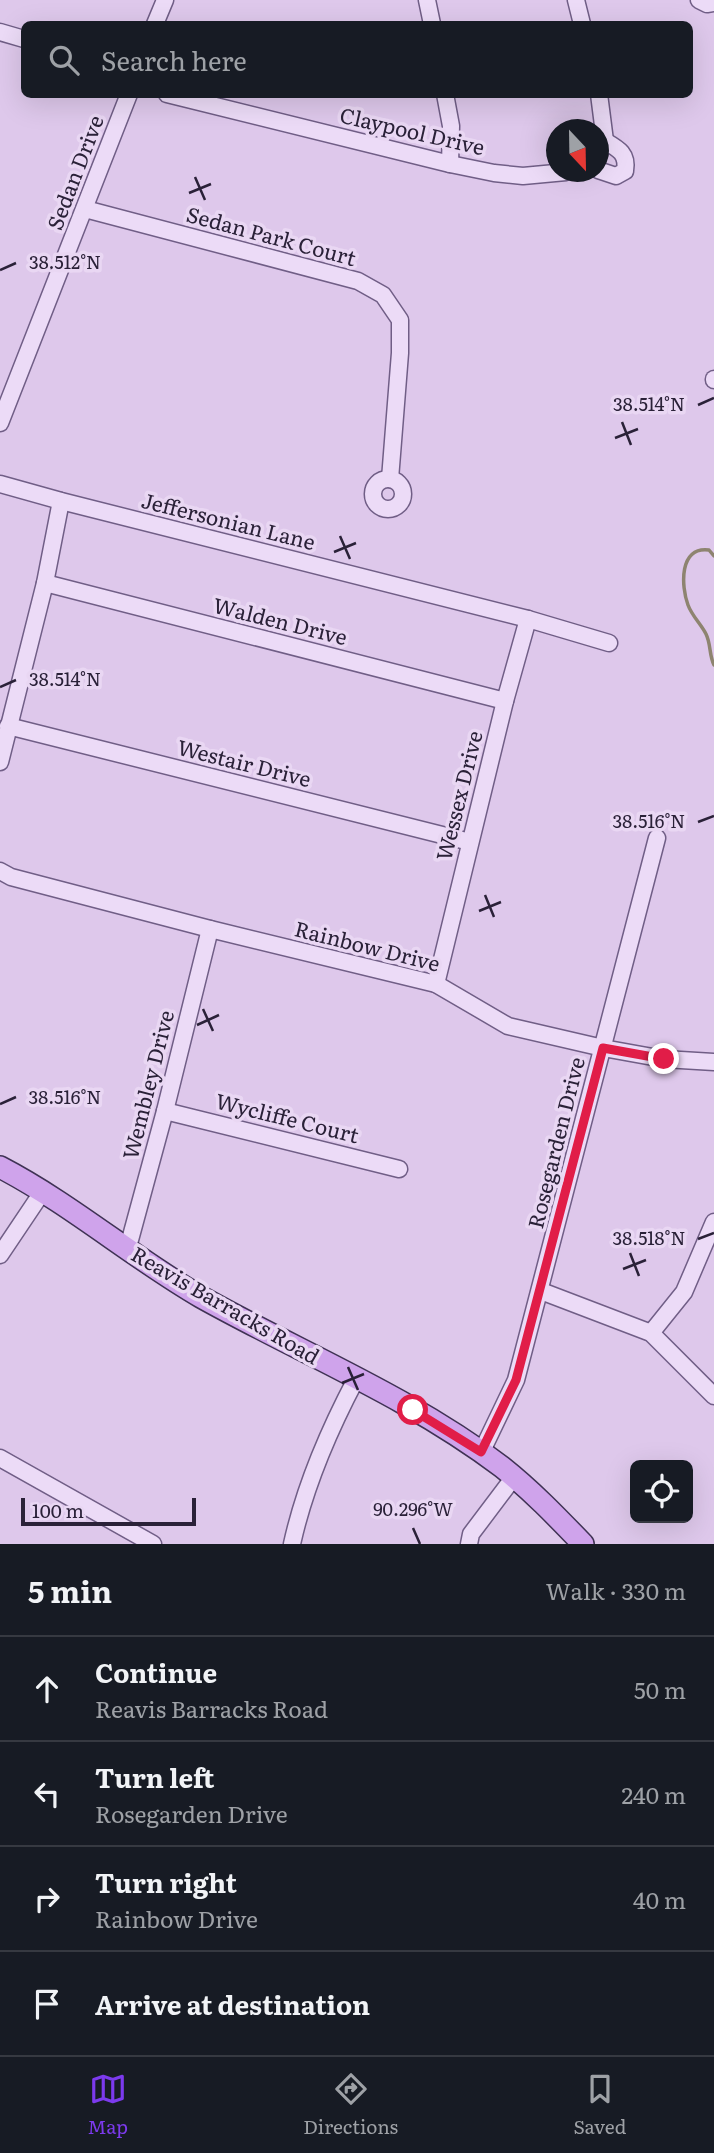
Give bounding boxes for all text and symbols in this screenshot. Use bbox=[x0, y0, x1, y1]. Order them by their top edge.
search box bbox=[21, 21, 693, 98]
text: Search here bbox=[101, 40, 247, 79]
icon: search bbox=[45, 41, 83, 79]
street label: Claypool Drive bbox=[337, 98, 488, 161]
street label: Sedan Drive bbox=[38, 110, 110, 234]
north arrow bbox=[546, 119, 609, 182]
street label: Sedan Park Court bbox=[183, 197, 360, 272]
text: 38.512°N bbox=[29, 248, 101, 275]
text: 38.514°N bbox=[613, 390, 685, 417]
street label: Jeffersonian Lane bbox=[138, 483, 319, 556]
street label: Walden Drive bbox=[210, 588, 351, 651]
text: 38.514°N bbox=[29, 665, 101, 692]
street label: Wessex Drive bbox=[426, 727, 489, 864]
street label: Westair Drive bbox=[174, 730, 315, 793]
text: 38.516°N bbox=[613, 807, 685, 834]
street label: Rainbow Drive bbox=[292, 912, 444, 978]
street label: Wembley Drive bbox=[113, 1006, 180, 1162]
route end bbox=[648, 1043, 679, 1074]
street label: Rosegarden Drive bbox=[518, 1053, 591, 1231]
text: 38.516°N bbox=[29, 1083, 101, 1110]
street label: Wycliffe Court bbox=[213, 1084, 363, 1149]
text: 38.518°N bbox=[612, 1224, 686, 1251]
street label: Reavis Barracks Road bbox=[126, 1237, 326, 1371]
route start bbox=[397, 1394, 428, 1425]
map controls bbox=[630, 1460, 693, 1523]
button: locate bbox=[630, 1460, 693, 1523]
scale bar bbox=[21, 1495, 196, 1527]
text: 90.296°W bbox=[373, 1495, 453, 1522]
text: 100 m bbox=[32, 1496, 84, 1524]
text: 5 min bbox=[28, 1568, 112, 1612]
text: Walk · 330 m bbox=[546, 1573, 686, 1607]
text: Continue bbox=[95, 1652, 217, 1691]
icon: ahead bbox=[28, 1670, 66, 1708]
text: 50 m bbox=[634, 1672, 686, 1706]
text: Reavis Barracks Road bbox=[95, 1691, 328, 1725]
text: Turn left bbox=[95, 1757, 214, 1796]
icon: left bbox=[28, 1775, 66, 1813]
text: 240 m bbox=[621, 1777, 686, 1811]
text: Rosegarden Drive bbox=[95, 1796, 288, 1830]
text: Turn right bbox=[95, 1862, 237, 1901]
icon: right bbox=[28, 1880, 66, 1918]
text: 40 m bbox=[633, 1882, 686, 1916]
text: Rainbow Drive bbox=[95, 1901, 258, 1935]
text: Arrive at destination bbox=[95, 1984, 370, 2023]
icon: arrive bbox=[28, 1985, 66, 2023]
tab: Map bbox=[88, 2070, 128, 2140]
tab: Directions bbox=[303, 2070, 398, 2140]
tab: Saved bbox=[573, 2070, 626, 2140]

